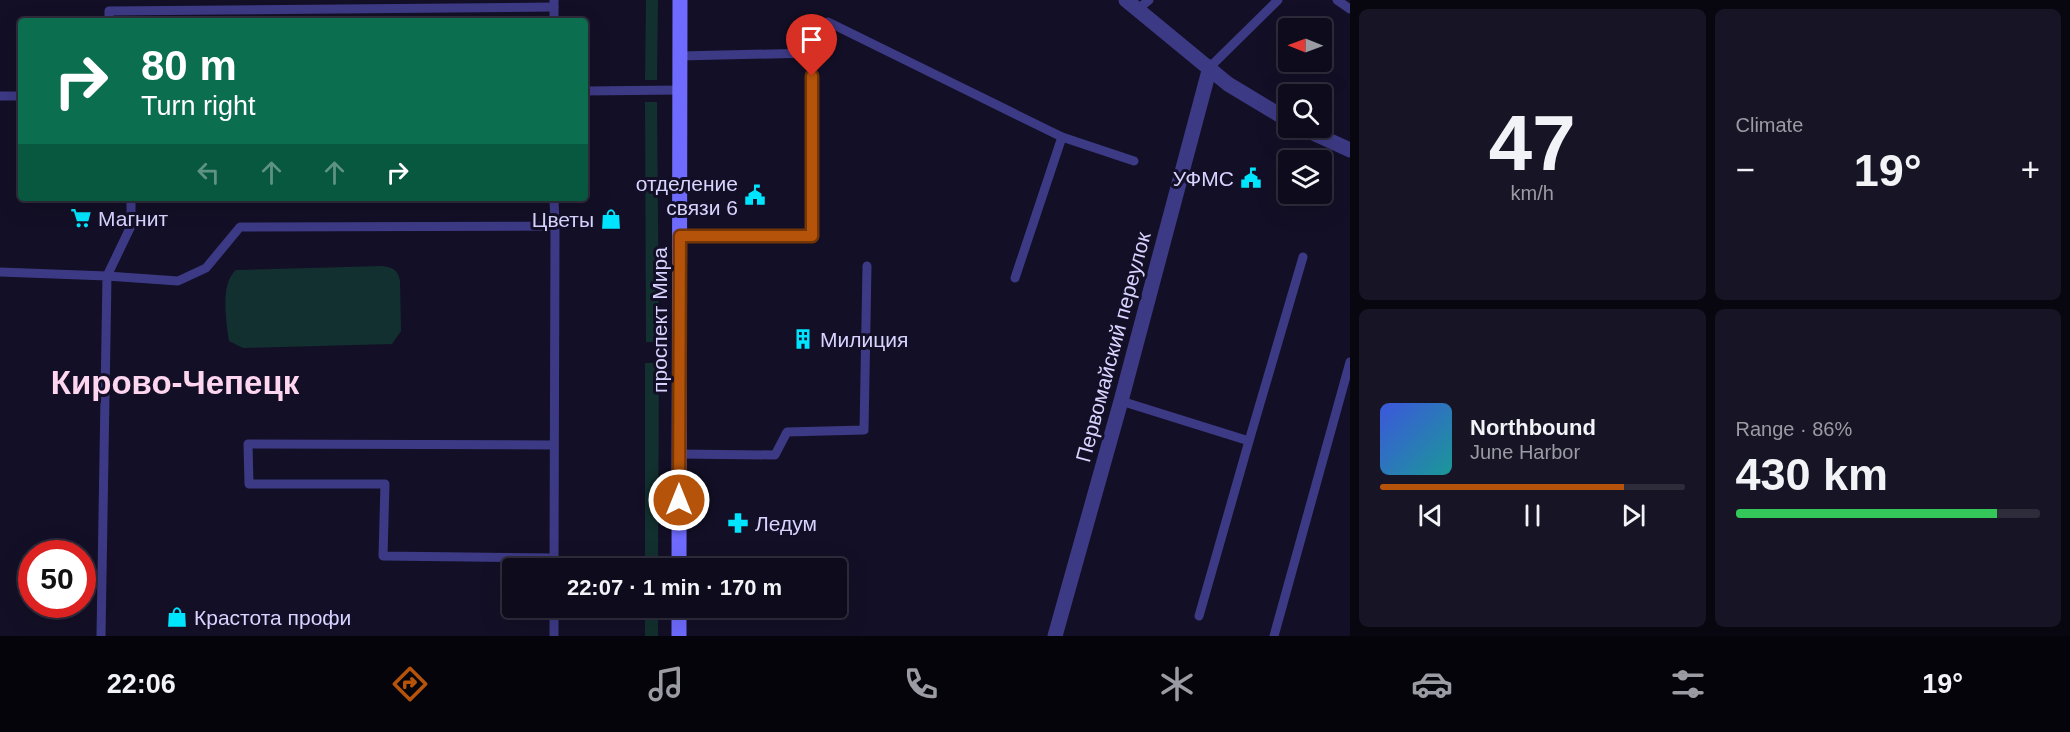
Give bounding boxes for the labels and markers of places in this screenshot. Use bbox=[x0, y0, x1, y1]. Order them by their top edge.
pin bbox=[786, 14, 837, 76]
public building icon: УФМС bbox=[1239, 166, 1263, 190]
place label: УФМС bbox=[1173, 167, 1234, 190]
place label: отделение связи 6 bbox=[636, 172, 738, 219]
public building icon: отделение связи 6 bbox=[743, 183, 767, 207]
supermarket icon: Магнит bbox=[69, 206, 93, 230]
place label: Магнит bbox=[98, 207, 168, 230]
shop icon: Цветы bbox=[599, 207, 623, 231]
place label: Цветы bbox=[532, 208, 594, 231]
building icon: Милиция bbox=[791, 327, 815, 351]
place label: Милиция bbox=[820, 328, 908, 351]
pharmacy icon: Ледум bbox=[726, 511, 750, 535]
place label: Ледум bbox=[755, 512, 817, 535]
shop icon: Крастота профи bbox=[165, 605, 189, 629]
place label: Крастота профи bbox=[194, 606, 351, 629]

